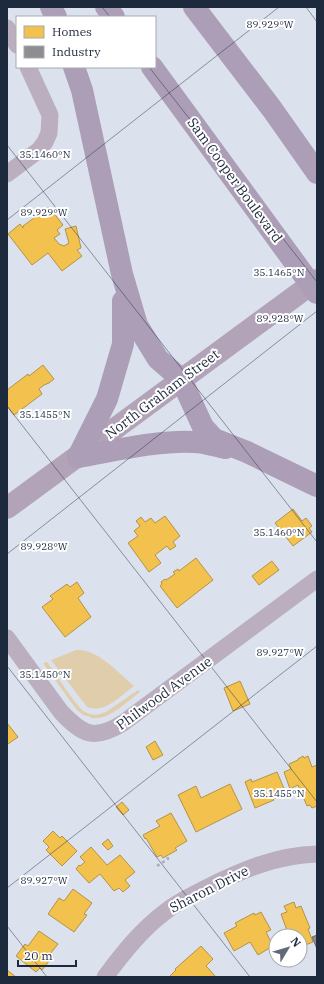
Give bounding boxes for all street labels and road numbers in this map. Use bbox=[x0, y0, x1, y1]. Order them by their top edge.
street label: Sam Cooper Boulevard bbox=[184, 114, 287, 246]
street label: North Graham Street bbox=[101, 345, 223, 443]
street label: Philwood Avenue bbox=[113, 652, 215, 734]
street label: Sharon Drive bbox=[166, 861, 252, 917]

